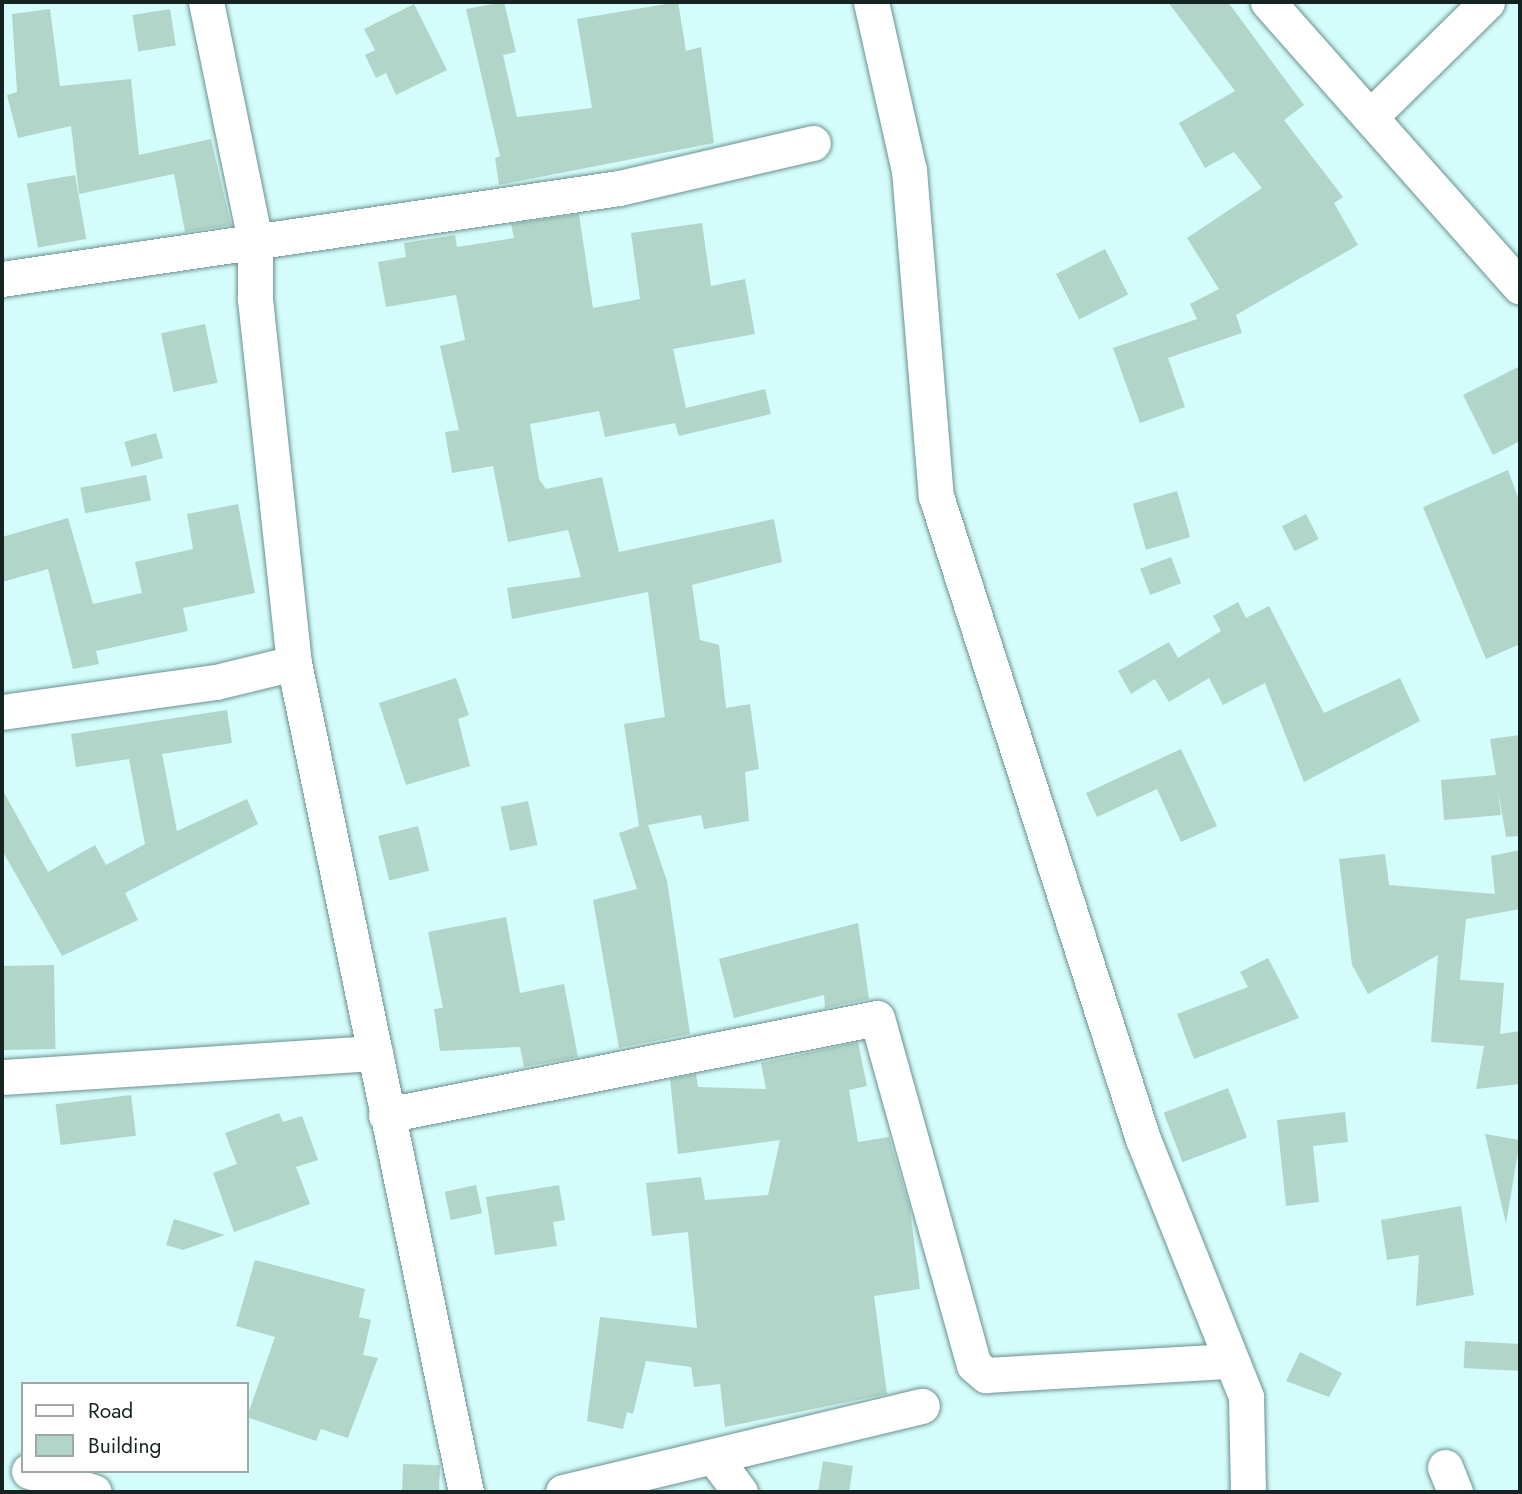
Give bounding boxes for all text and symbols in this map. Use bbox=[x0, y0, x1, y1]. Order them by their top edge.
legend bbox=[21, 1382, 248, 1473]
text: Road bbox=[88, 1396, 133, 1426]
text: Building bbox=[88, 1431, 161, 1461]

